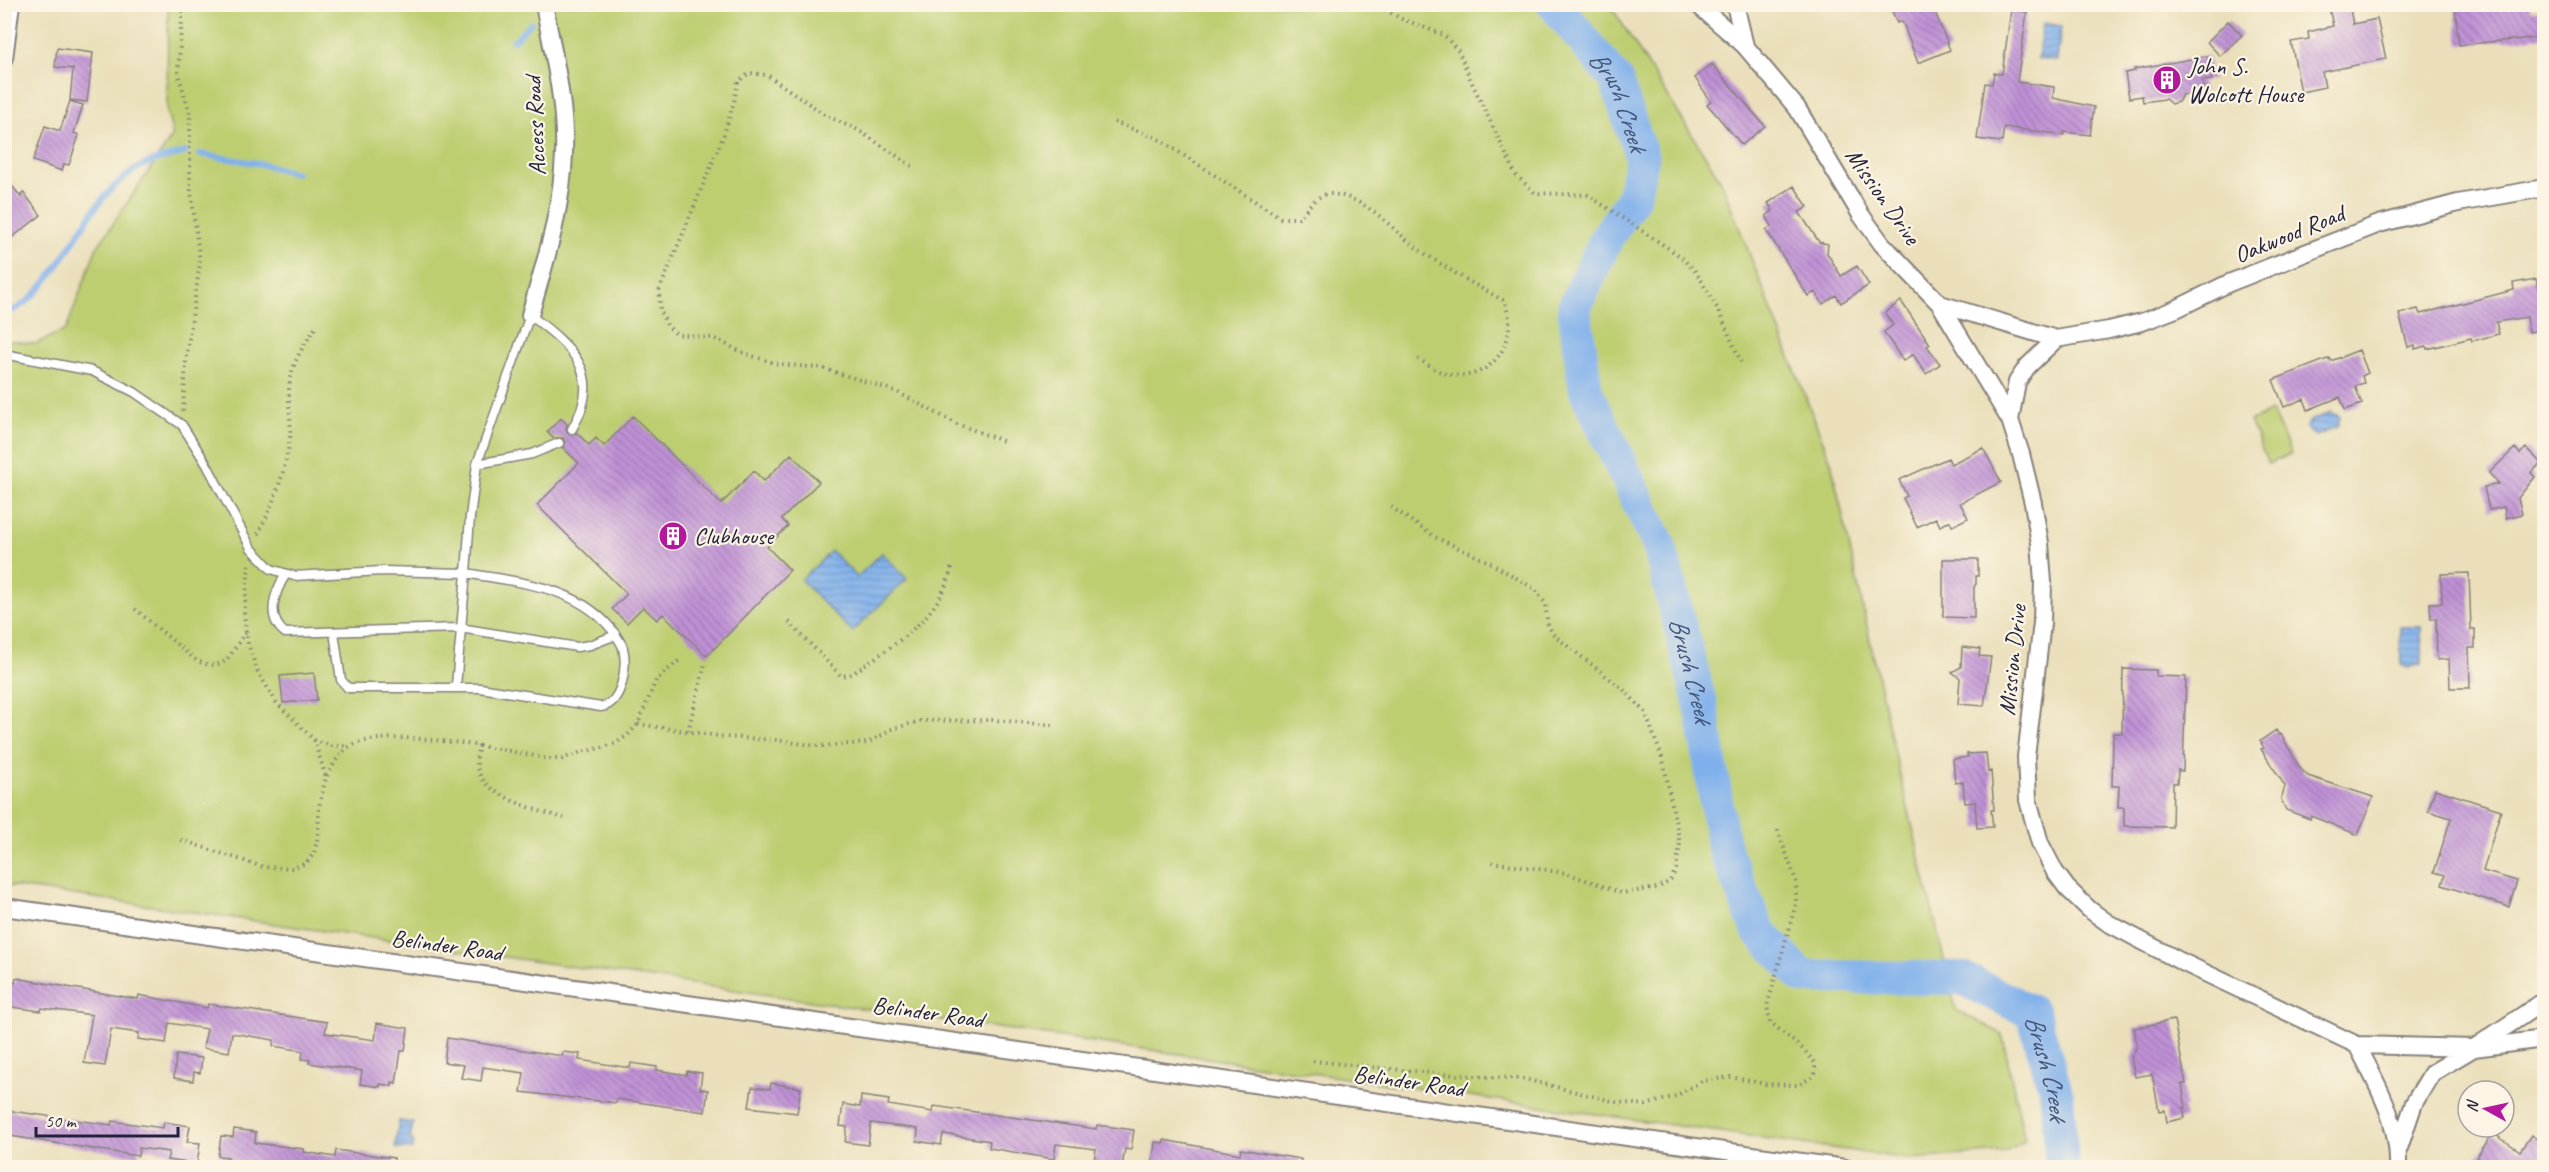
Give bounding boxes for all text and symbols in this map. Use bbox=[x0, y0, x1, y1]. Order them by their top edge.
water label: Brush Creek bbox=[1582, 43, 1656, 160]
place label: John S. Wolcott House bbox=[2187, 51, 2305, 109]
building icon: John S. Wolcott House bbox=[2151, 64, 2183, 96]
street label: Access Road bbox=[517, 72, 553, 176]
street label: Mission Drive bbox=[1839, 142, 1928, 252]
street label: Oakwood Road bbox=[2230, 197, 2352, 270]
building icon: Clubhouse bbox=[657, 520, 689, 552]
place label: Clubhouse bbox=[694, 521, 775, 551]
street label: Mission Drive bbox=[1991, 601, 2033, 717]
water label: Brush Creek bbox=[1662, 614, 1721, 730]
street label: Belinder Road bbox=[390, 922, 508, 968]
street label: Belinder Road bbox=[871, 989, 989, 1035]
water label: Brush Creek bbox=[2018, 1011, 2075, 1126]
street label: Belinder Road bbox=[1352, 1058, 1470, 1104]
north arrow bbox=[2456, 1079, 2516, 1139]
text: N bbox=[2462, 1098, 2483, 1113]
scale bar bbox=[36, 1100, 178, 1138]
text: 50 m bbox=[45, 1110, 78, 1132]

